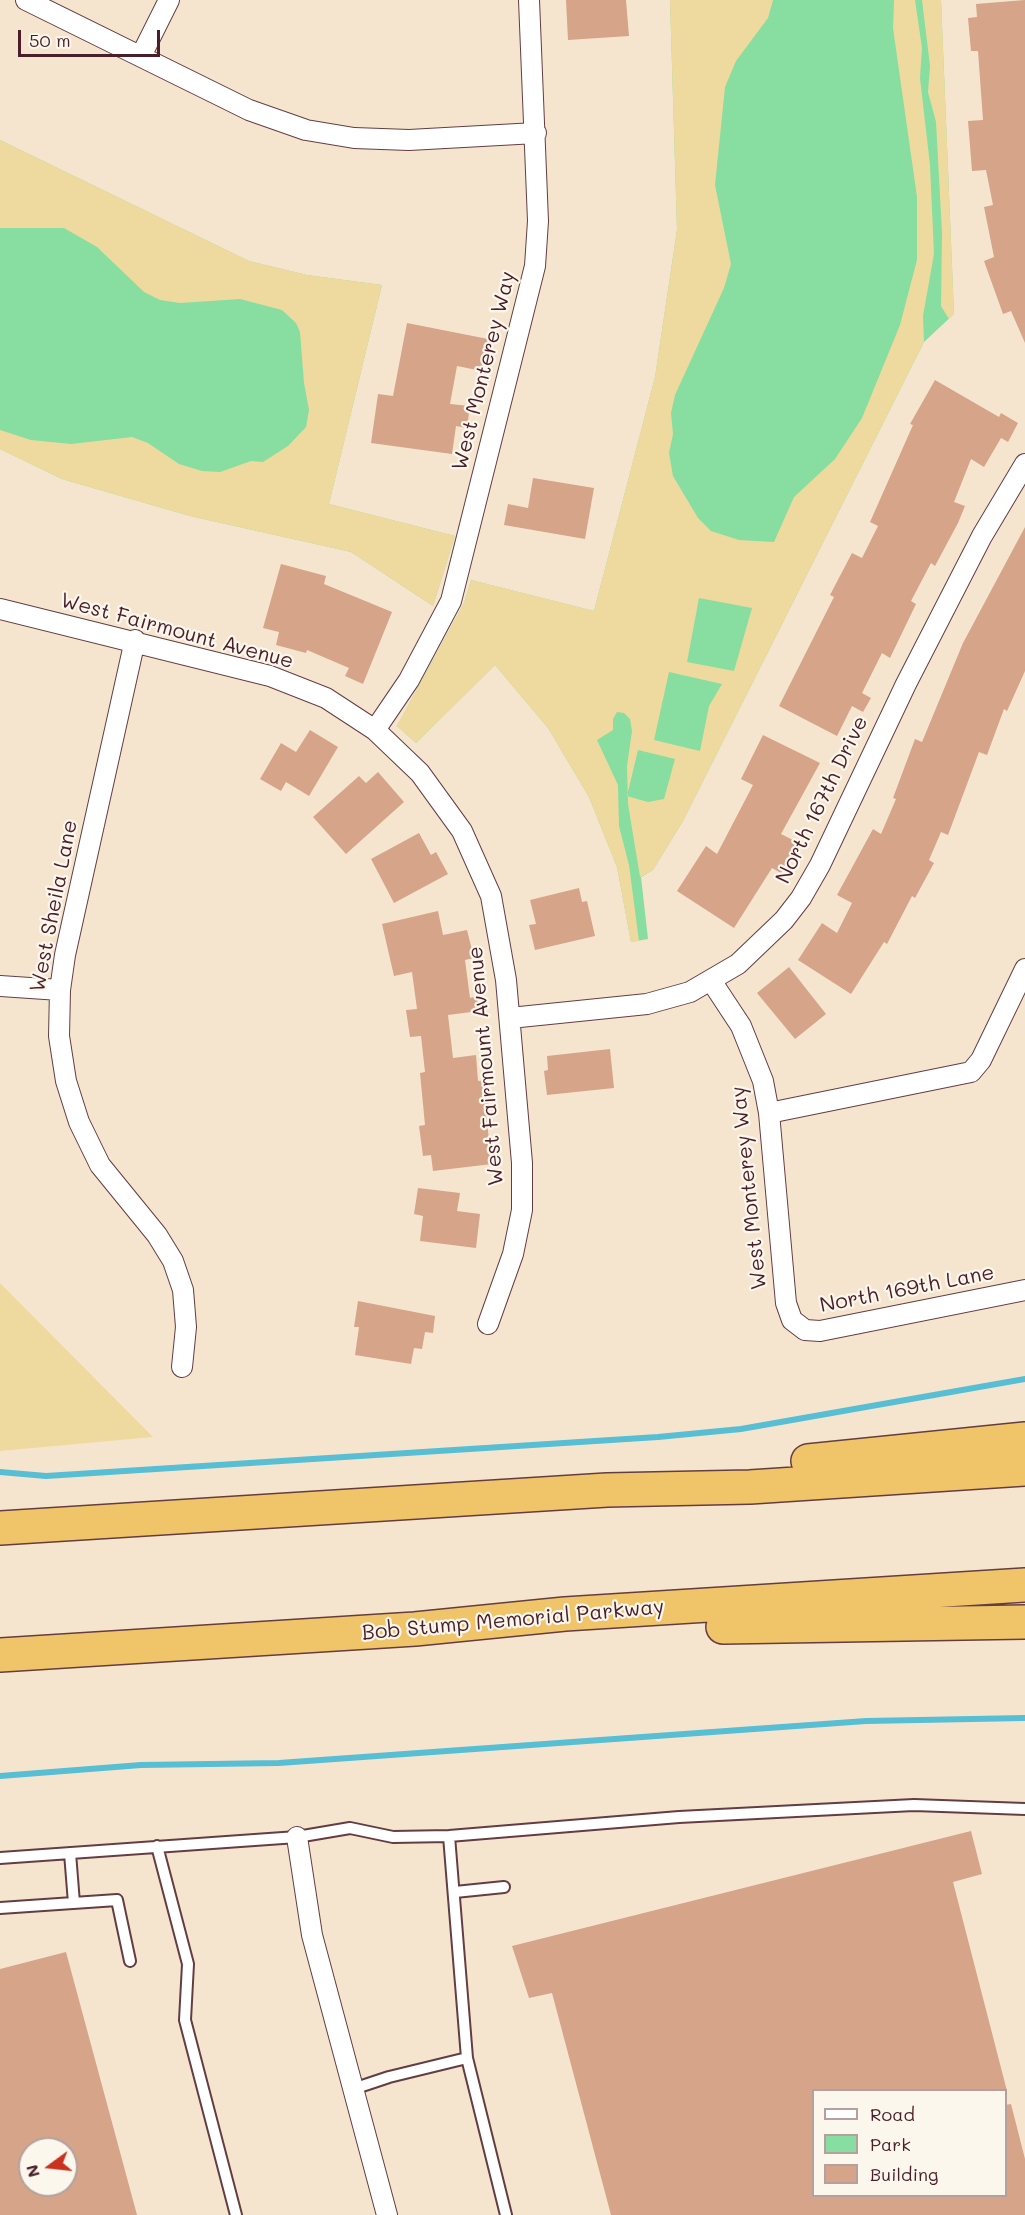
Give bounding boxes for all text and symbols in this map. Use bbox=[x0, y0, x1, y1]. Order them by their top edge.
scale bar bbox=[21, 18, 164, 56]
text: 50 m bbox=[29, 28, 71, 52]
street label: West Monterey Way bbox=[447, 269, 521, 473]
street label: West Fairmount Avenue bbox=[58, 588, 296, 674]
street label: North 167th Drive bbox=[770, 712, 874, 888]
street label: West Sheila Lane bbox=[25, 818, 83, 994]
street label: West Fairmount Avenue bbox=[463, 945, 509, 1187]
street label: West Monterey Way bbox=[726, 1085, 772, 1291]
street label: North 169th Lane bbox=[818, 1260, 996, 1318]
street label: Bob Stump Memorial Parkway bbox=[361, 1594, 665, 1646]
legend bbox=[812, 2089, 1007, 2197]
text: Road bbox=[870, 2102, 915, 2126]
text: Park bbox=[870, 2132, 911, 2156]
north arrow bbox=[18, 2137, 78, 2197]
text: Building bbox=[870, 2162, 938, 2186]
text: N bbox=[20, 2163, 44, 2180]

